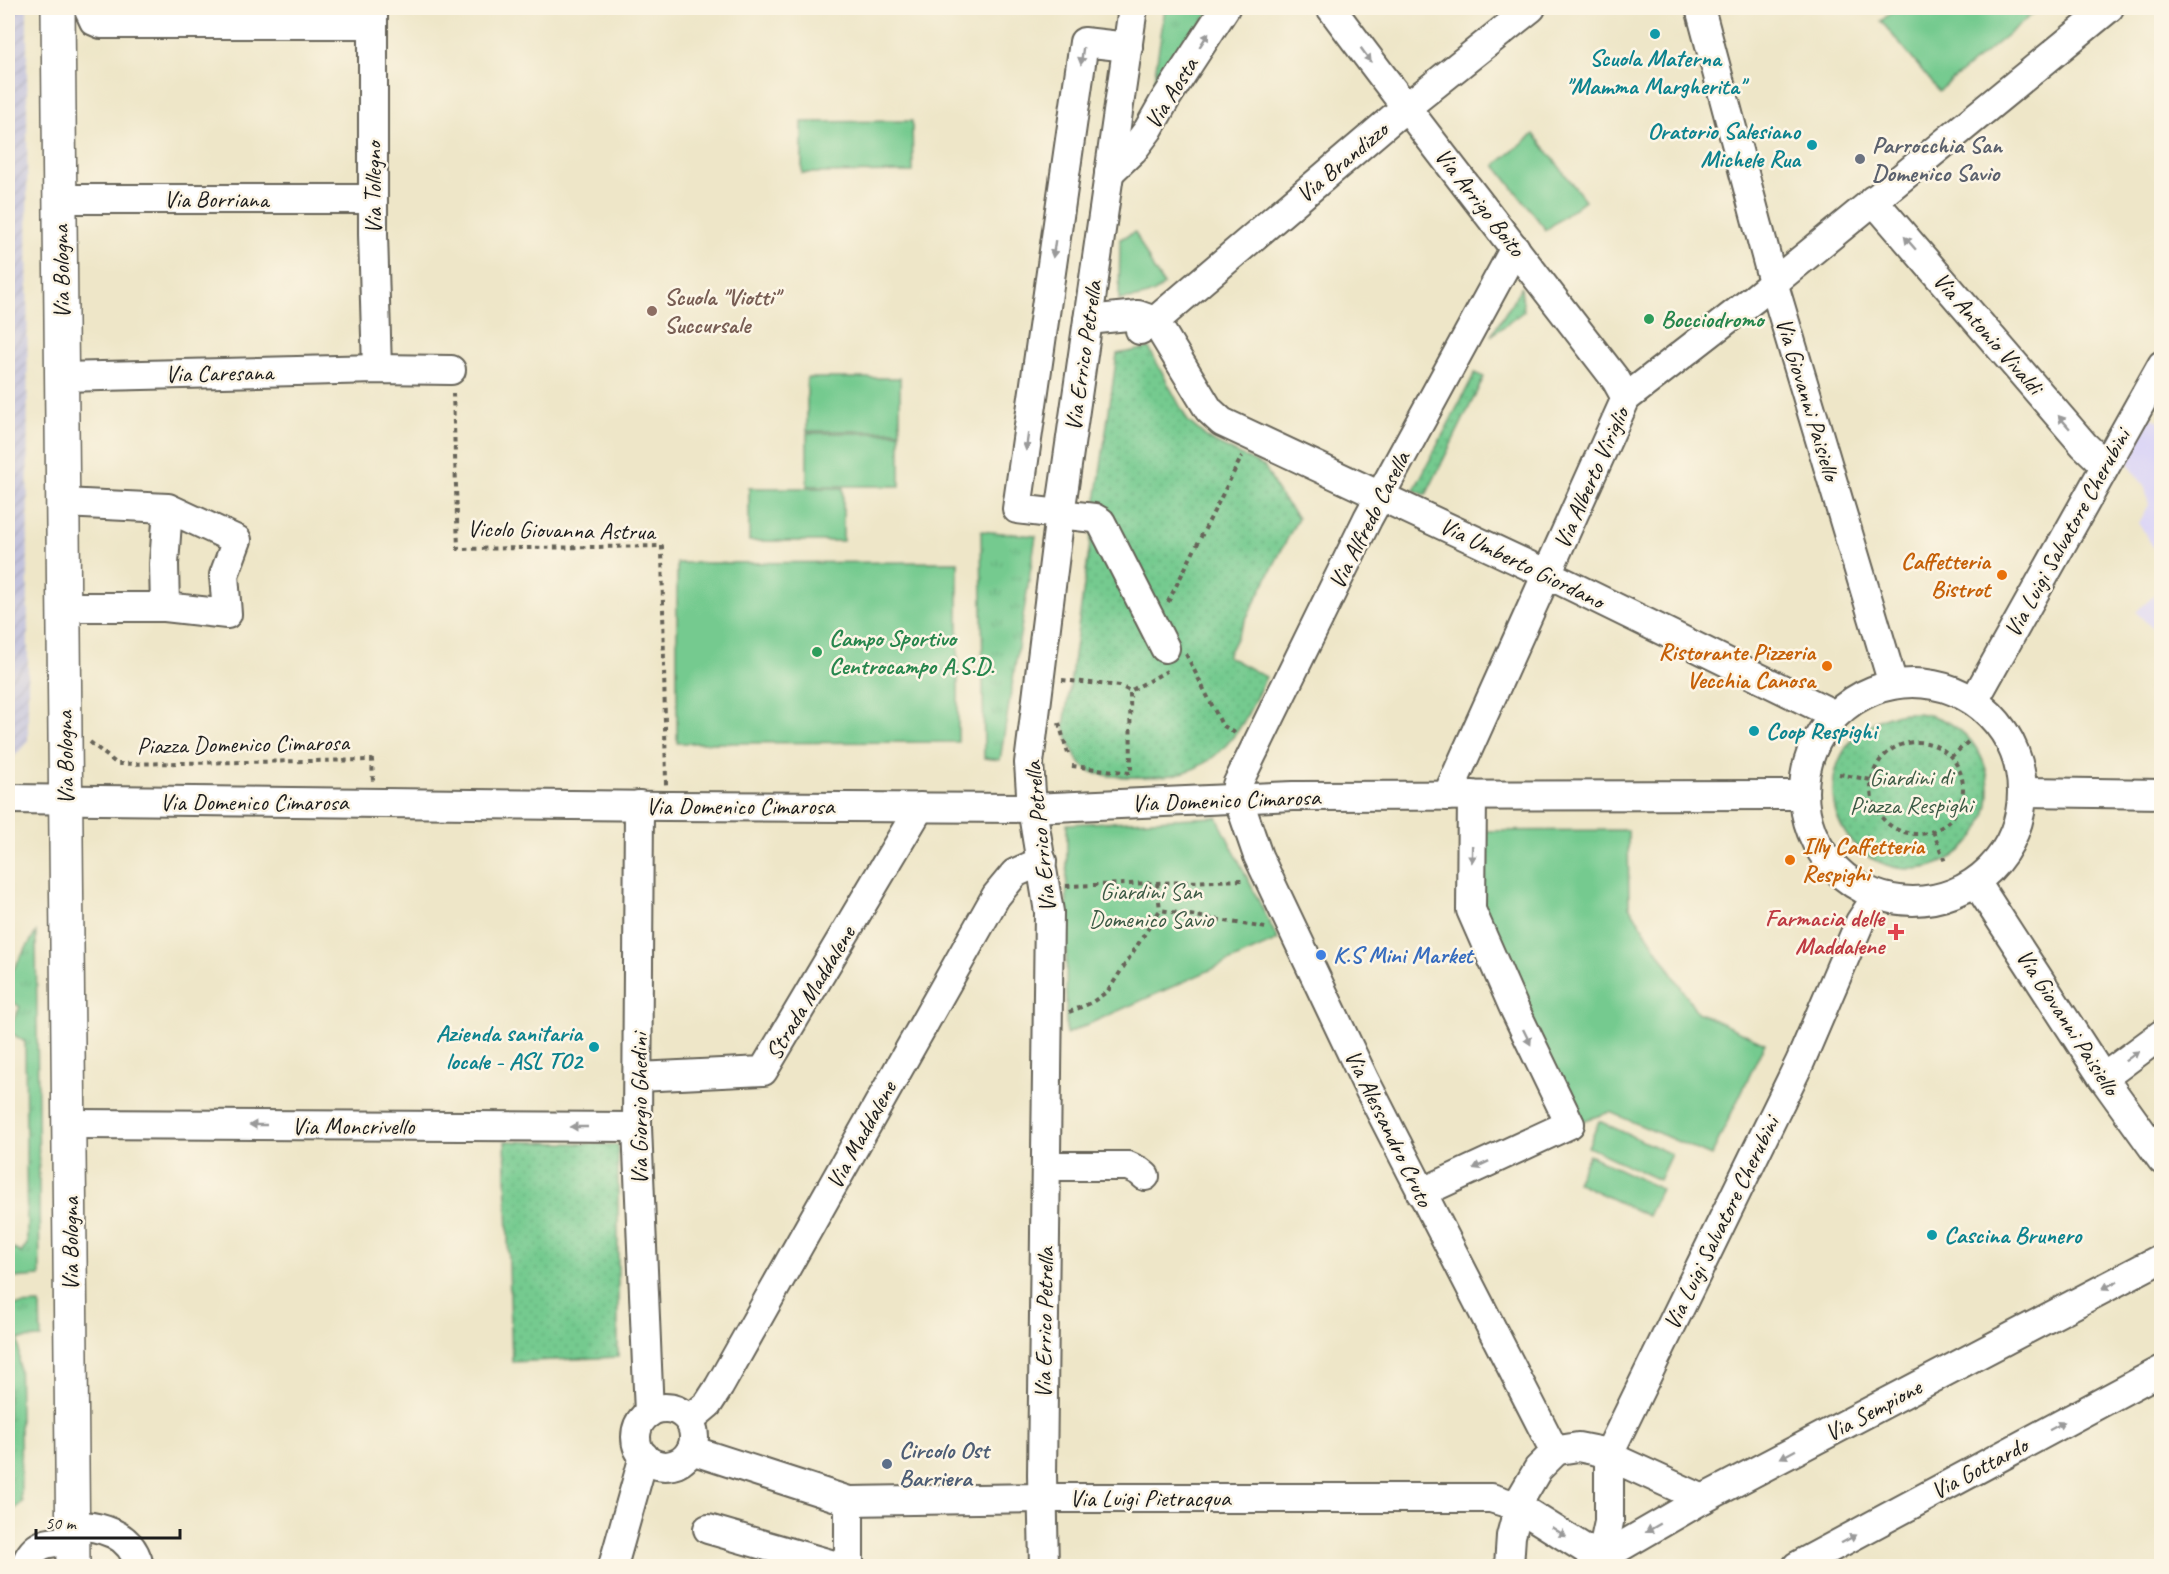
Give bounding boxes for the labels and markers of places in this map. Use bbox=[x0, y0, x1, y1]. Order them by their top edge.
marker: Scuola Materna "Mamma Margherita" bbox=[1648, 27, 1662, 41]
place label: Scuola Materna "Mamma Margherita" bbox=[1566, 43, 1750, 101]
place label: Oratorio Salesiano Michele Rua bbox=[1648, 116, 1802, 174]
place label: Parrocchia San Domenico Savio bbox=[1872, 130, 2004, 188]
marker: Oratorio Salesiano Michele Rua bbox=[1805, 138, 1819, 152]
marker: Parrocchia San Domenico Savio bbox=[1853, 152, 1867, 166]
place label: Scuola "Viotti" Succursale bbox=[664, 282, 784, 340]
marker: Scuola "Viotti" Succursale bbox=[645, 304, 659, 318]
place label: Bocciodromo bbox=[1661, 304, 1766, 334]
marker: Bocciodromo bbox=[1642, 312, 1656, 326]
place label: Caffetteria Bistrot bbox=[1901, 546, 1993, 604]
marker: Caffetteria Bistrot bbox=[1995, 568, 2009, 582]
place label: Campo Sportivo Centrocampo A.S.D. bbox=[829, 623, 996, 681]
place label: Ristorante Pizzeria Vecchia Canosa bbox=[1658, 637, 1817, 695]
marker: Campo Sportivo Centrocampo A.S.D. bbox=[810, 645, 824, 659]
marker: Ristorante Pizzeria Vecchia Canosa bbox=[1820, 659, 1834, 673]
place label: Coop Respighi bbox=[1766, 716, 1880, 746]
marker: Coop Respighi bbox=[1747, 724, 1761, 738]
place label: Illy Caffetteria Respighi bbox=[1802, 831, 1926, 889]
marker: Illy Caffetteria Respighi bbox=[1783, 853, 1797, 867]
place label: Farmacia delle Maddalene bbox=[1765, 903, 1886, 961]
marker: Farmacia delle Maddalene bbox=[1889, 925, 1903, 939]
place label: K.S Mini Market bbox=[1333, 940, 1476, 970]
marker: K.S Mini Market bbox=[1314, 948, 1328, 962]
place label: Azienda sanitaria locale - ASL TO2 bbox=[436, 1018, 584, 1076]
marker: Azienda sanitaria locale - ASL TO2 bbox=[587, 1040, 601, 1054]
place label: Cascina Brunero bbox=[1944, 1220, 2084, 1250]
marker: Cascina Brunero bbox=[1925, 1228, 1939, 1242]
place label: Circolo Ost Barriera bbox=[899, 1435, 992, 1493]
marker: Circolo Ost Barriera bbox=[880, 1457, 894, 1471]

